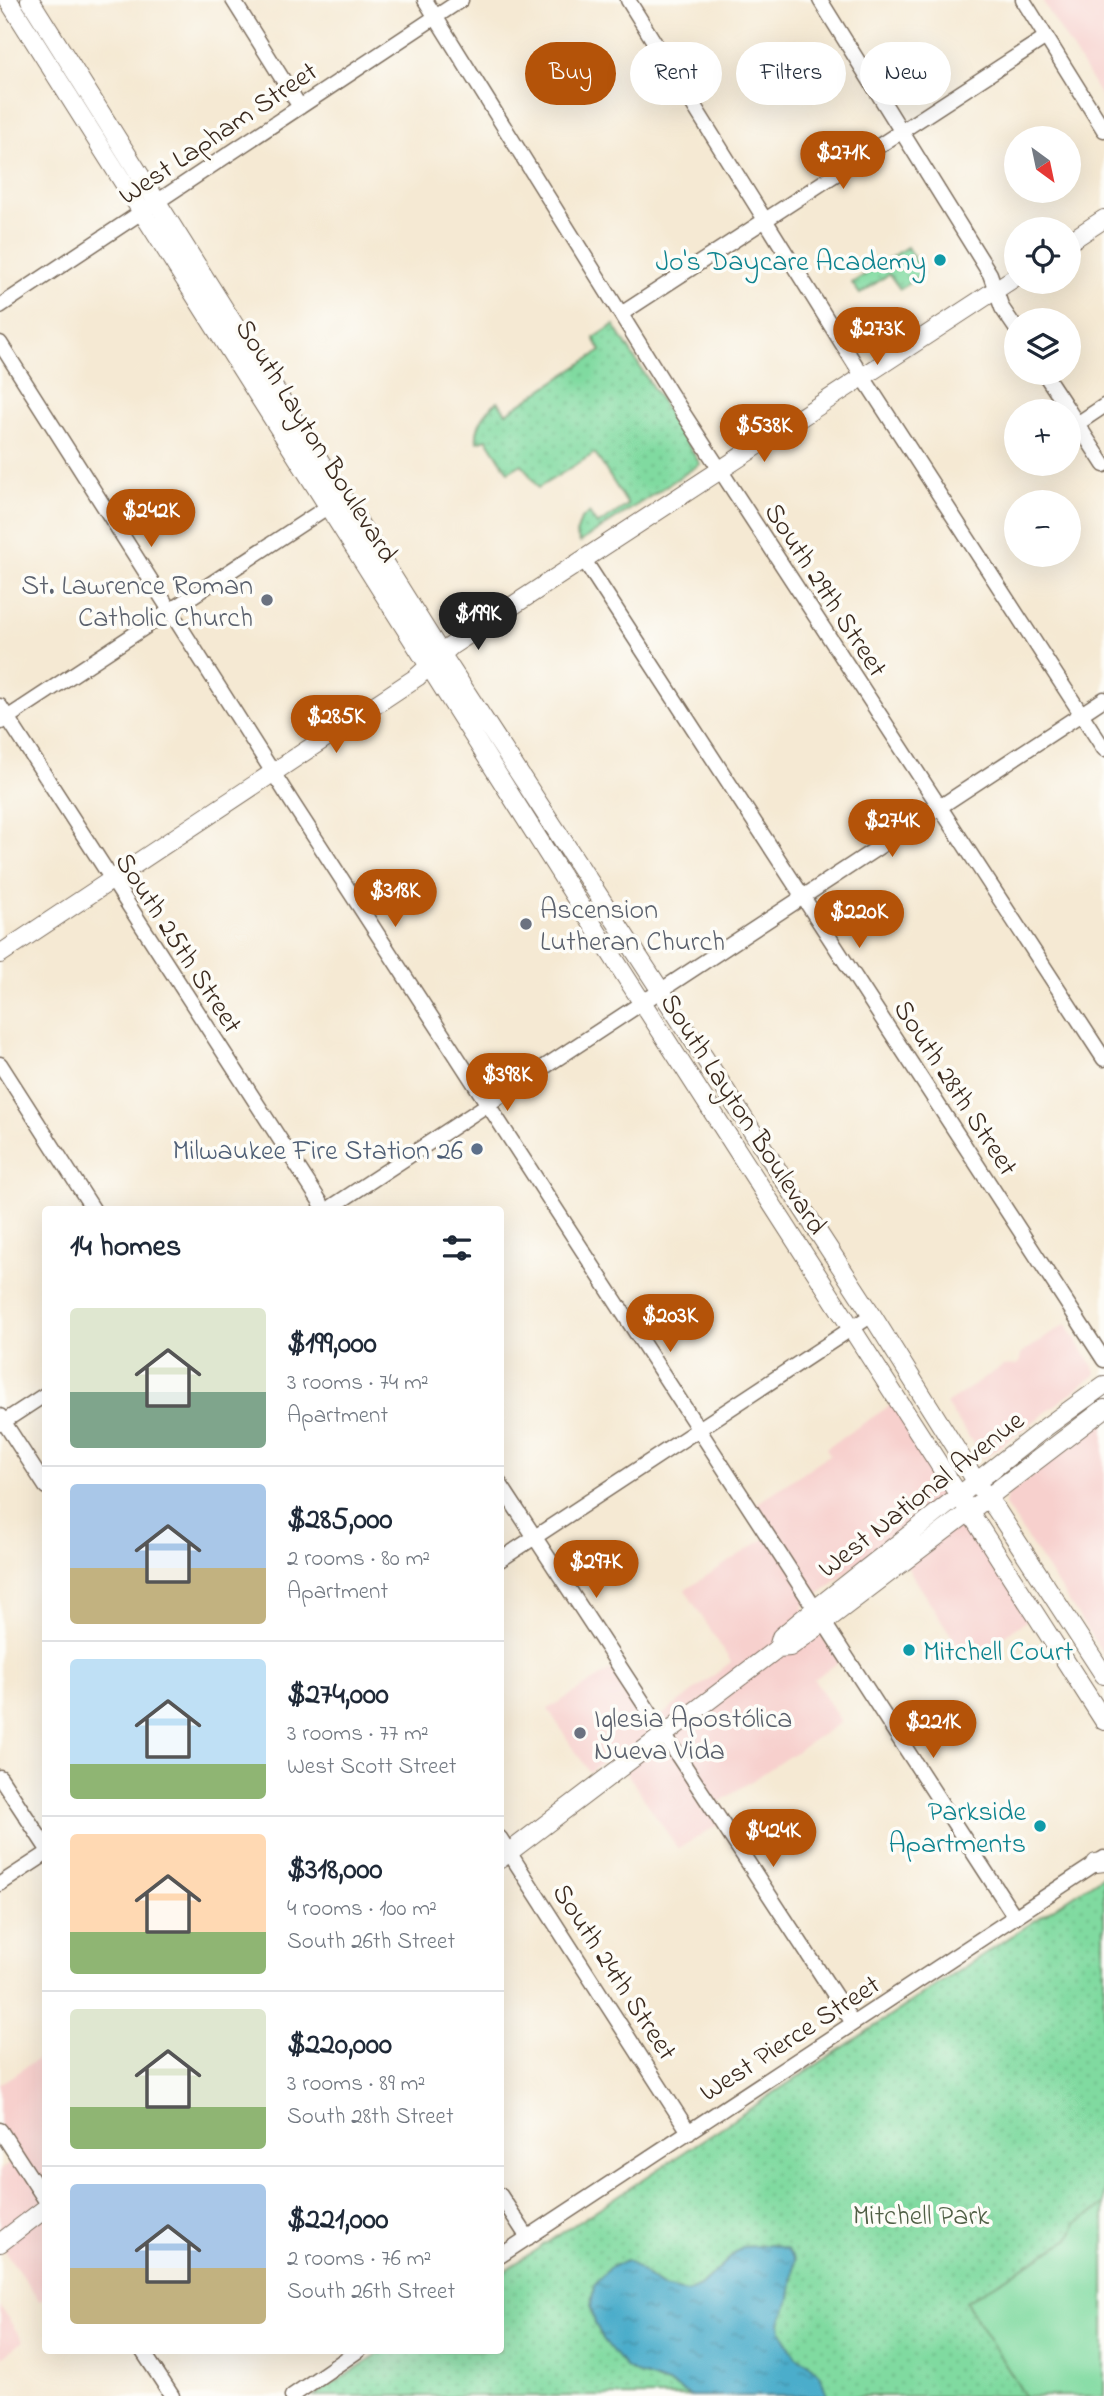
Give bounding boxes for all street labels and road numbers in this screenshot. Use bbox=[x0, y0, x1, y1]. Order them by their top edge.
street label: West Lapham Street bbox=[111, 53, 327, 217]
street label: South Layton Boulevard bbox=[223, 312, 407, 572]
street label: South 29th Street bbox=[752, 496, 896, 686]
street label: South 25th Street bbox=[103, 845, 251, 1042]
street label: South Layton Boulevard bbox=[648, 986, 836, 1244]
street label: South 28th Street bbox=[882, 993, 1027, 1185]
street label: West National Avenue bbox=[810, 1402, 1035, 1590]
street label: South 24th Street bbox=[540, 1876, 686, 2070]
street label: West Pierce Street bbox=[692, 1966, 889, 2114]

